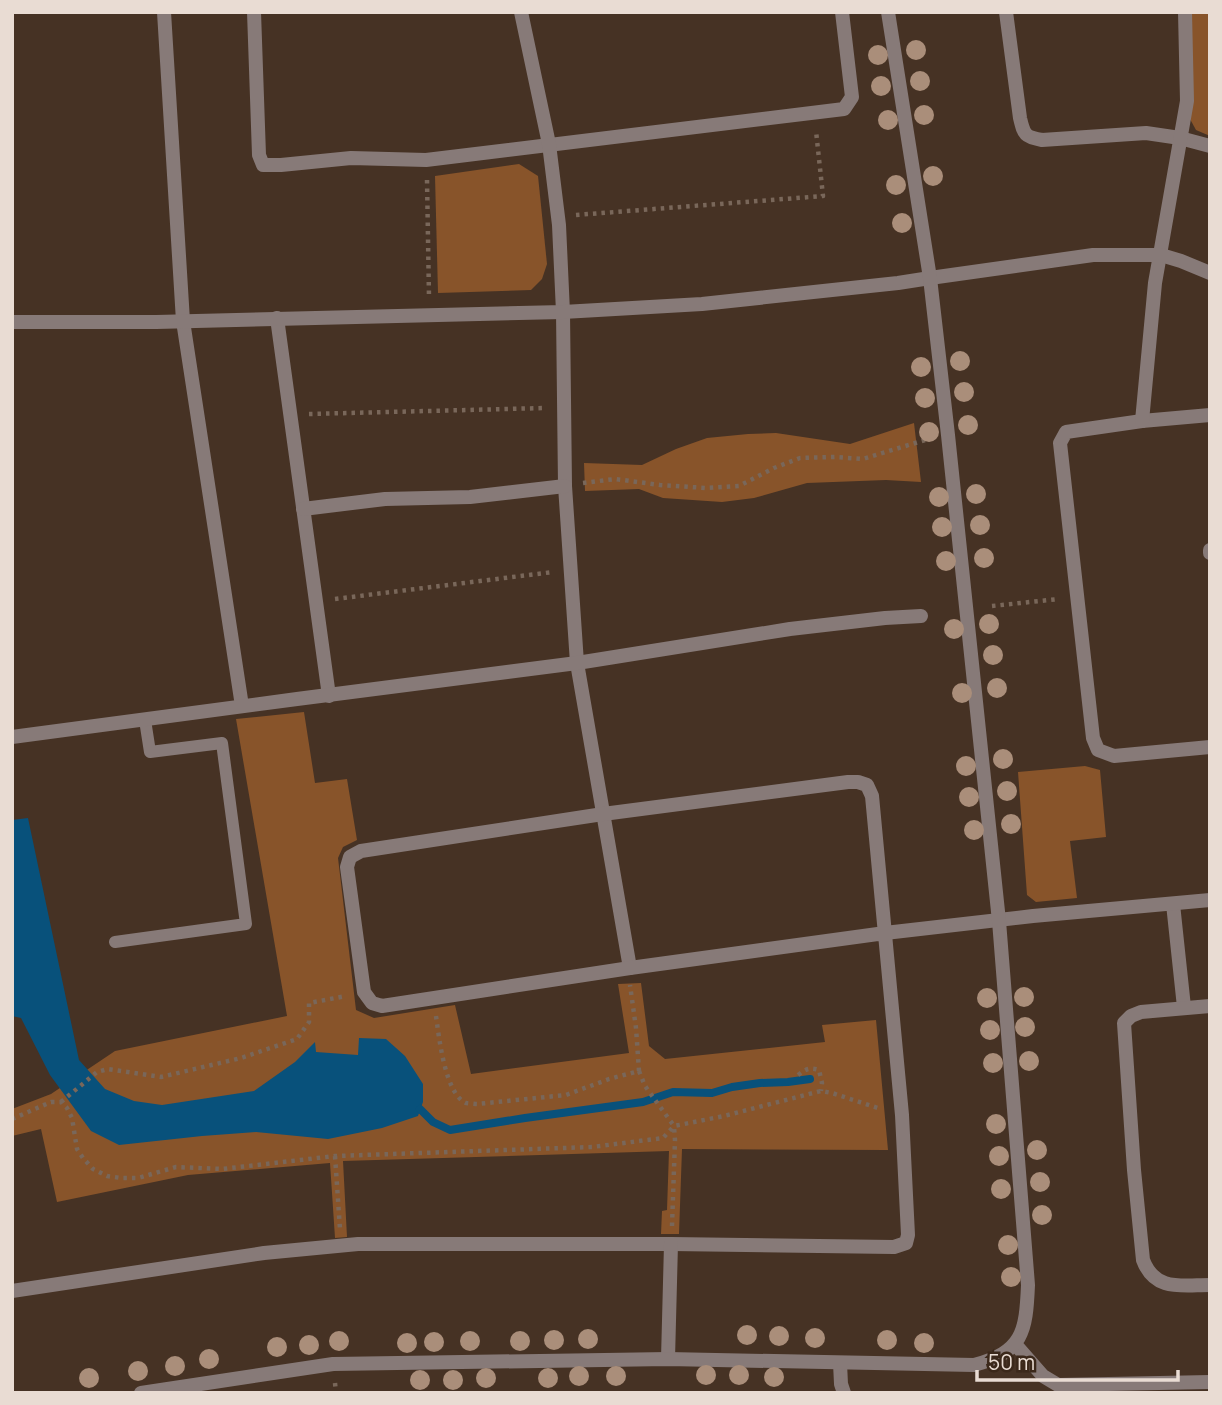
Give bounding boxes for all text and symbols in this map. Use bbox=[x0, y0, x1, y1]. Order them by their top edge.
scale bar bbox=[977, 1338, 1178, 1382]
text: 50 m bbox=[988, 1348, 1035, 1376]

